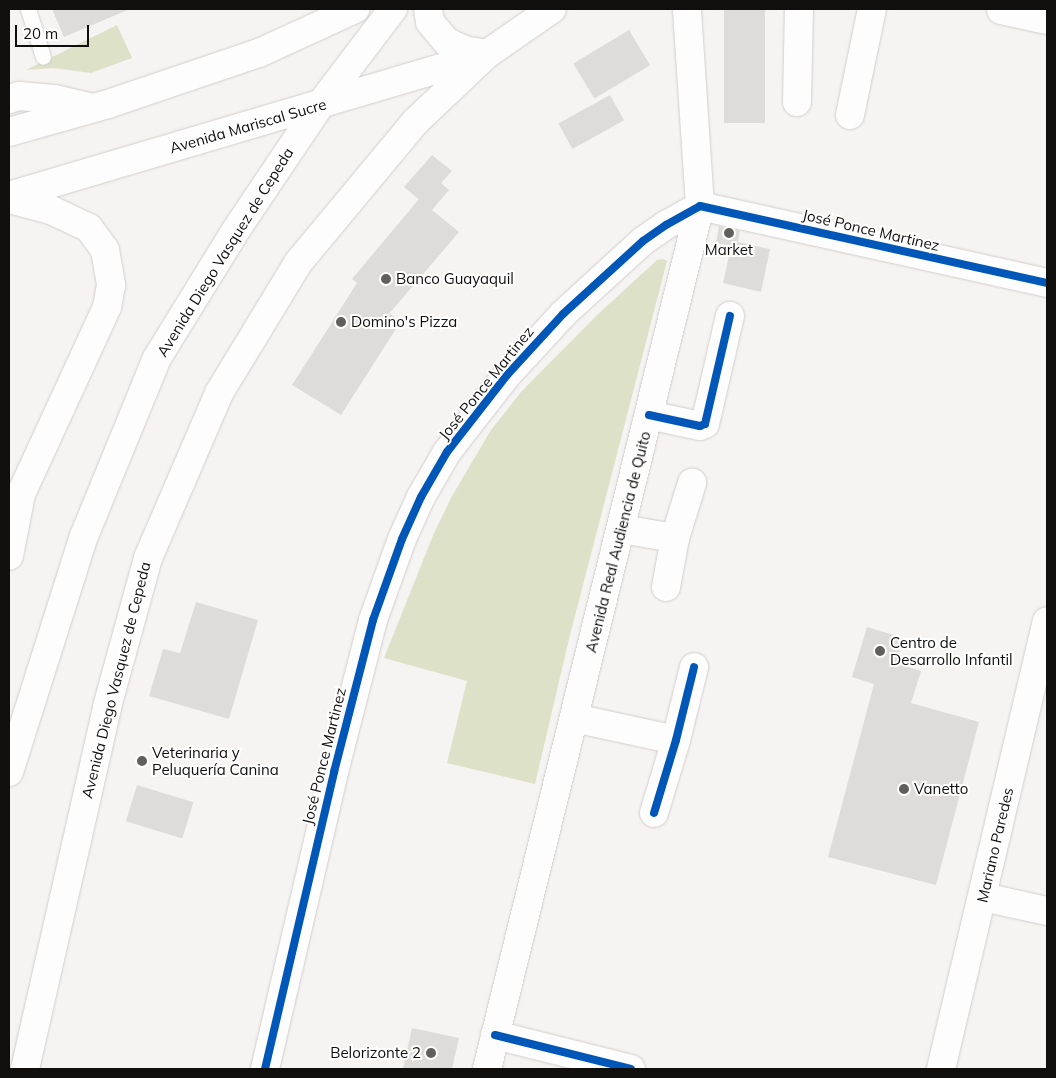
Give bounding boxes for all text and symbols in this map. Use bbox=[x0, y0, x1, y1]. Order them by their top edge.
scale bar bbox=[18, 15, 91, 47]
text: 20 m bbox=[23, 24, 58, 43]
street label: Avenida Mariscal Sucre bbox=[168, 95, 328, 157]
street label: Avenida Diego Vasquez de Cepeda bbox=[153, 144, 297, 360]
street label: José Ponce Martinez bbox=[801, 205, 941, 255]
marker: Market bbox=[723, 227, 735, 239]
place label: Market bbox=[705, 241, 753, 259]
place label: Banco Guayaquil bbox=[396, 270, 514, 288]
marker: Banco Guayaquil bbox=[380, 273, 392, 285]
place label: Domino's Pizza bbox=[351, 313, 457, 331]
marker: Domino's Pizza bbox=[335, 316, 347, 328]
street label: José Ponce Martinez bbox=[435, 323, 537, 443]
street label: Avenida Real Audiencia de Quito bbox=[582, 429, 654, 655]
street label: Avenida Diego Vasquez de Cepeda bbox=[78, 560, 154, 800]
place label: Centro de Desarrollo Infantil bbox=[890, 633, 1013, 668]
marker: Centro de Desarrollo Infantil bbox=[874, 645, 886, 657]
street label: José Ponce Martinez bbox=[298, 686, 350, 826]
place label: Veterinaria y Peluquería Canina bbox=[152, 743, 279, 778]
marker: Veterinaria y Peluquería Canina bbox=[136, 755, 148, 767]
place label: Vanetto bbox=[914, 780, 968, 798]
marker: Vanetto bbox=[898, 783, 910, 795]
street label: Mariano Paredes bbox=[973, 786, 1017, 904]
place label: Belorizonte 2 bbox=[330, 1044, 421, 1062]
marker: Belorizonte 2 bbox=[425, 1047, 437, 1059]

